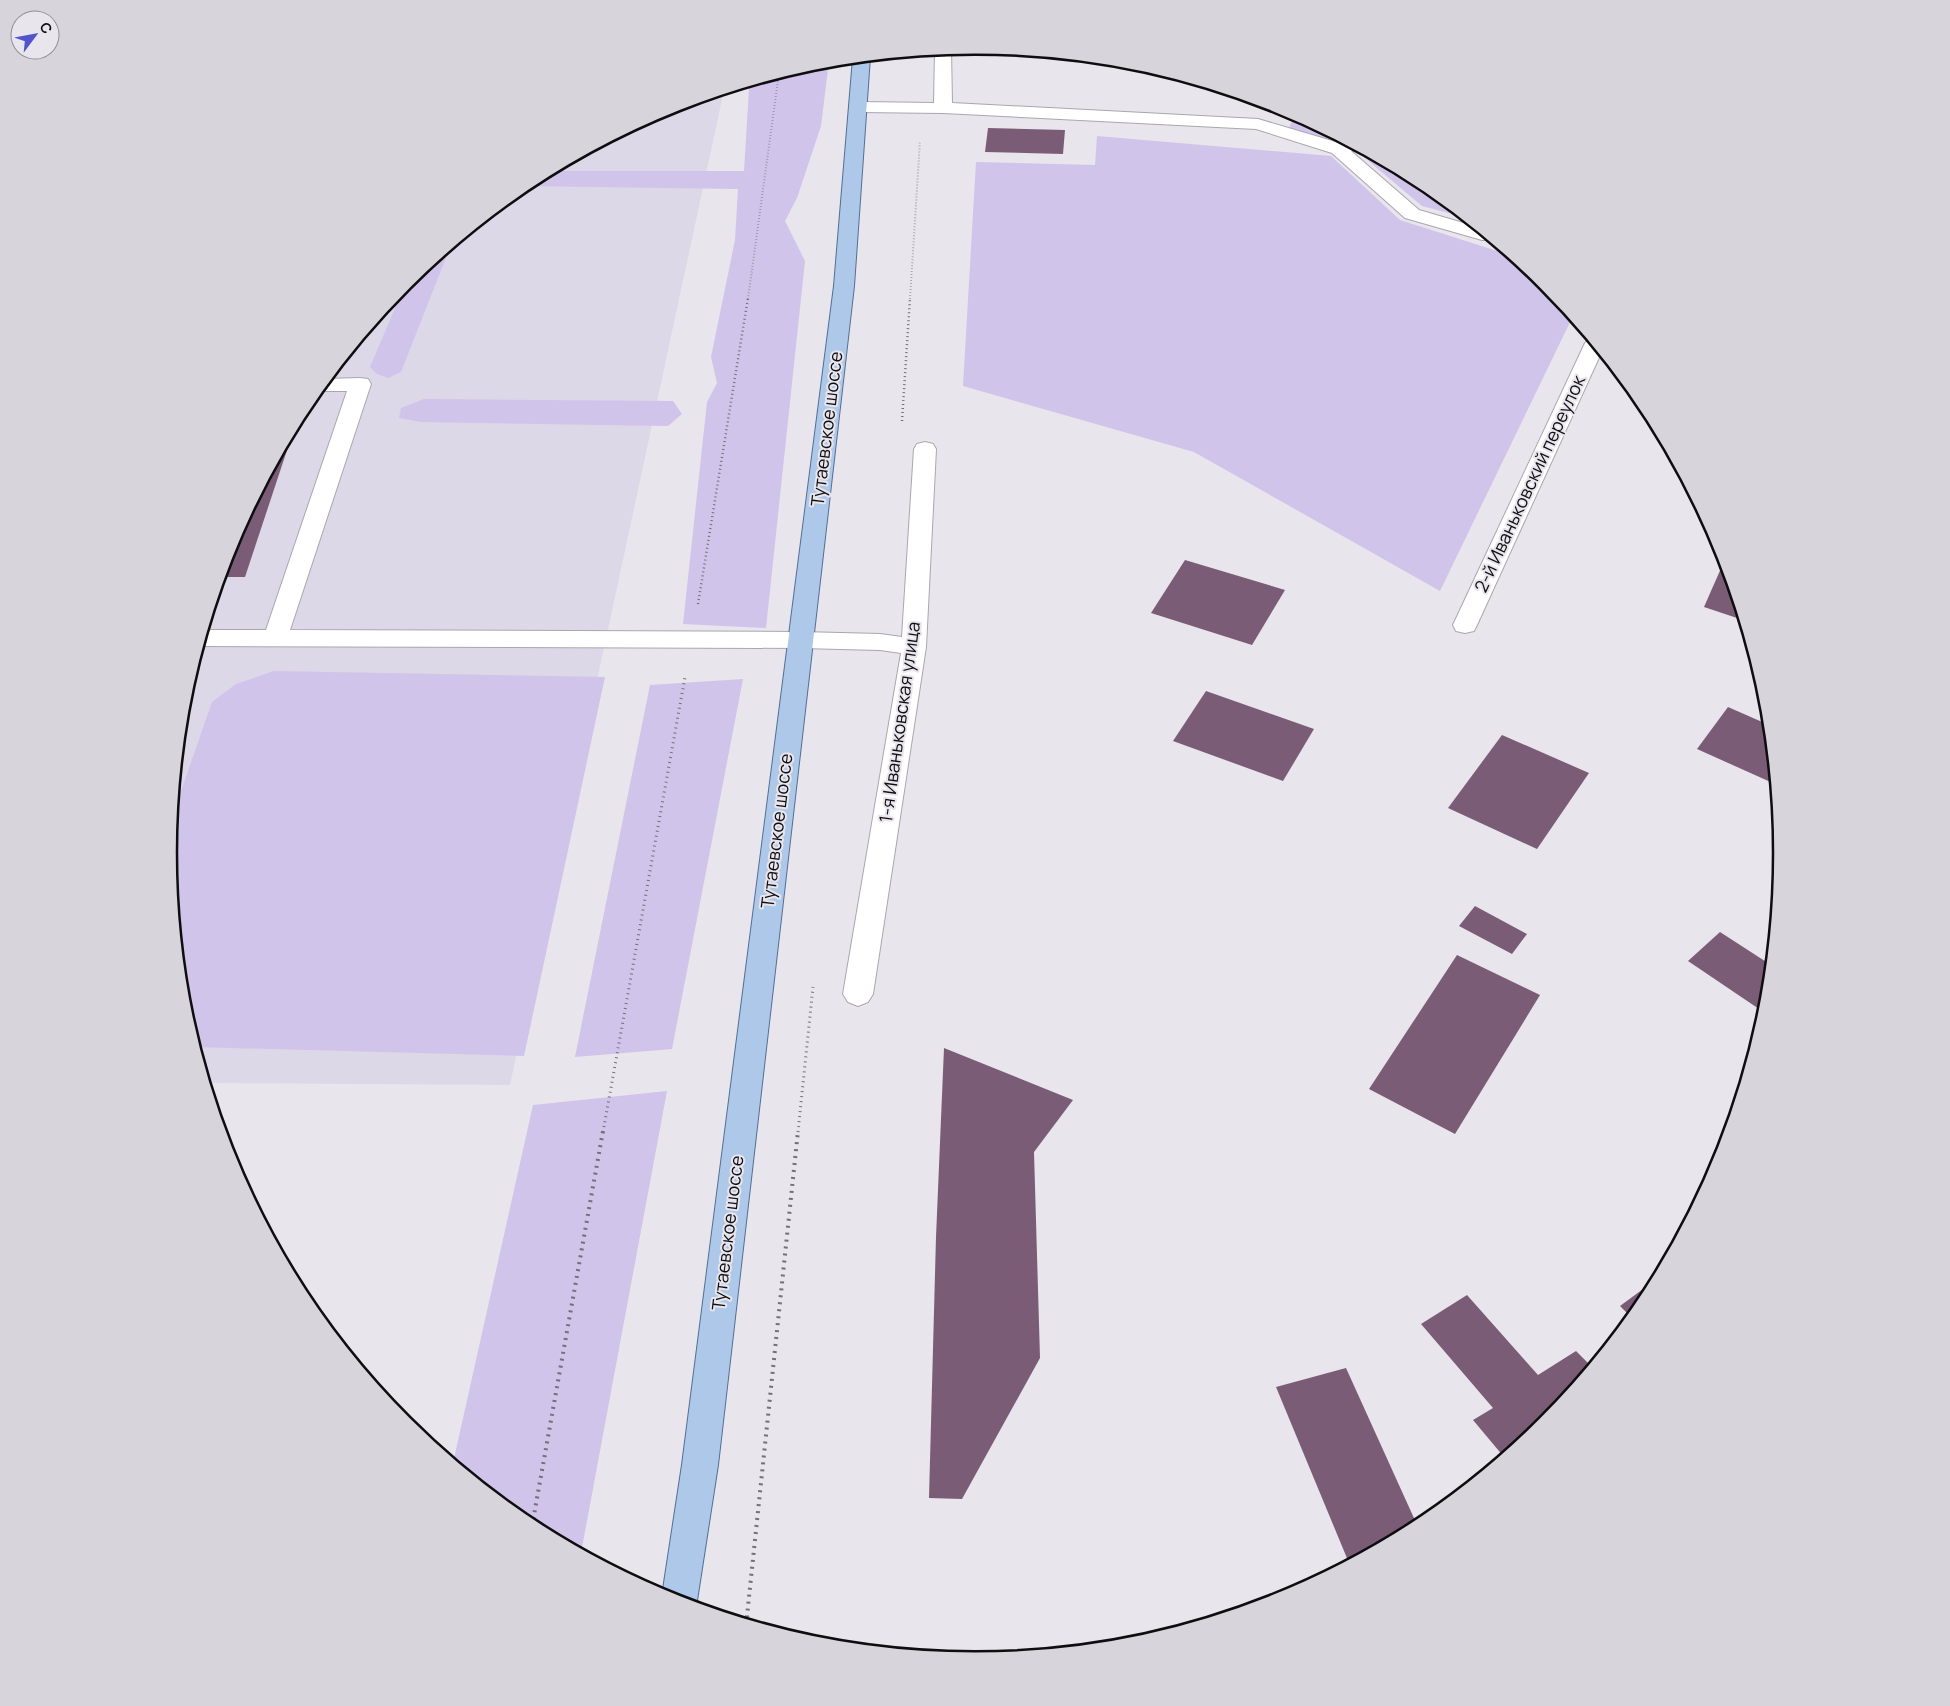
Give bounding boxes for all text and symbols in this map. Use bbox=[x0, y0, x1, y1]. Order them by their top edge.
north arrow bbox=[10, 10, 60, 60]
text: С bbox=[36, 18, 57, 37]
street label: Тутаевское шоссе bbox=[805, 350, 847, 508]
street label: 2-й Иваньковский переулок bbox=[1468, 370, 1590, 596]
street label: 1-я Иваньковская улица bbox=[873, 620, 925, 824]
street label: Тутаевское шоссе bbox=[755, 752, 797, 910]
street label: Тутаевское шоссе bbox=[706, 1154, 748, 1312]

